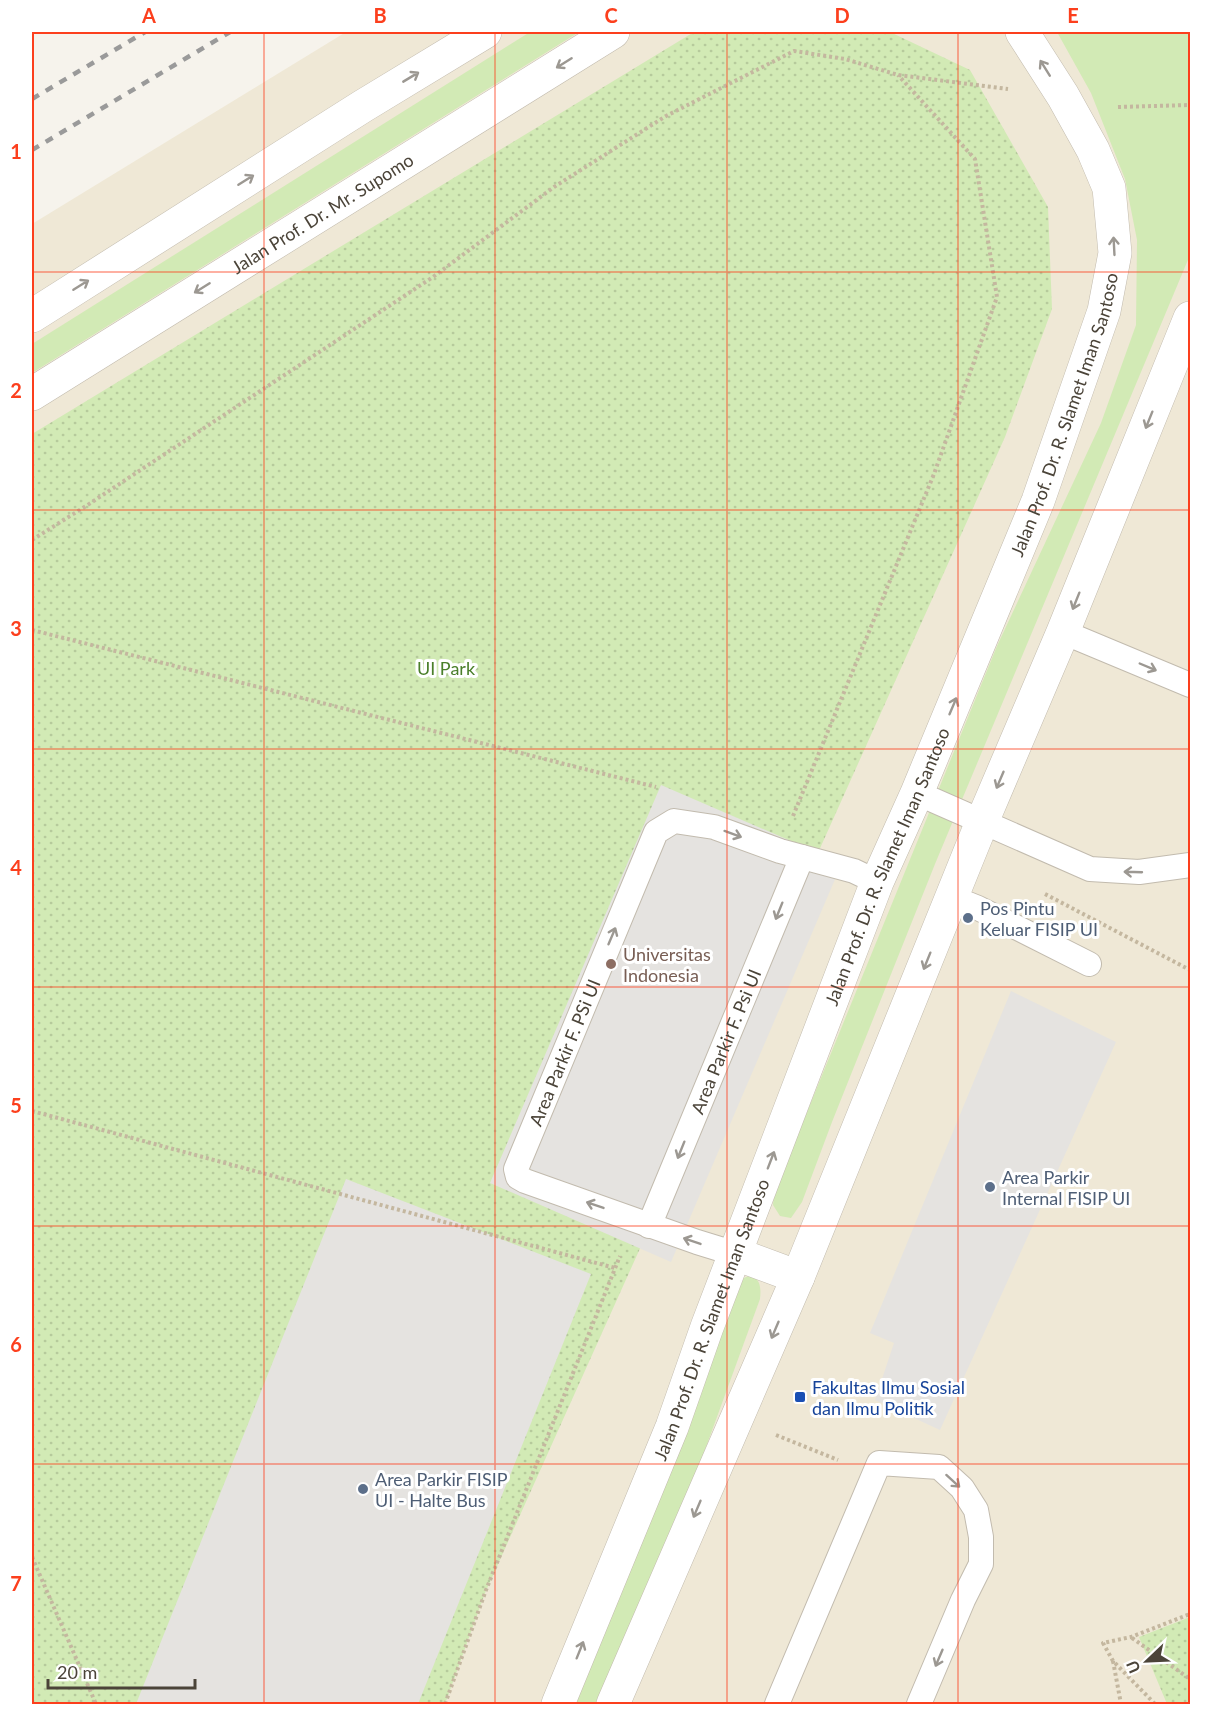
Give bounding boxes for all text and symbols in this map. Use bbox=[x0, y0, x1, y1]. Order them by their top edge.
text: A bbox=[141, 3, 156, 27]
text: B bbox=[373, 3, 387, 27]
text: C bbox=[604, 3, 618, 27]
text: D bbox=[834, 3, 850, 27]
text: E bbox=[1067, 3, 1079, 27]
one-way arrow bbox=[556, 57, 573, 69]
one-way arrow bbox=[1038, 59, 1051, 76]
one-way arrow bbox=[402, 70, 419, 82]
text: 1 bbox=[10, 139, 22, 163]
street label: Jalan Prof. Dr. Mr. Supomo bbox=[227, 148, 417, 278]
one-way arrow bbox=[237, 174, 254, 186]
one-way arrow bbox=[1109, 237, 1120, 257]
street label: Jalan Prof. Dr. R. Slamet Iman Santoso bbox=[1005, 271, 1122, 560]
one-way arrow bbox=[72, 278, 89, 290]
one-way arrow bbox=[194, 282, 211, 294]
text: 2 bbox=[10, 378, 22, 402]
one-way arrow bbox=[1143, 410, 1154, 429]
one-way arrow bbox=[1070, 591, 1081, 609]
text: 3 bbox=[10, 616, 22, 640]
park label: UI Park bbox=[417, 657, 476, 679]
one-way arrow bbox=[1139, 662, 1157, 673]
one-way arrow bbox=[948, 697, 959, 716]
street label: Jalan Prof. Dr. R. Slamet Iman Santoso bbox=[820, 724, 954, 1008]
one-way arrow bbox=[994, 771, 1005, 789]
one-way arrow bbox=[723, 830, 742, 841]
text: 4 bbox=[10, 855, 22, 879]
one-way arrow bbox=[1123, 866, 1143, 877]
place label: Pos Pintu Keluar FISIP UI bbox=[980, 897, 1098, 940]
one-way arrow bbox=[773, 902, 784, 920]
marker: Pos Pintu Keluar FISIP UI bbox=[961, 911, 975, 925]
one-way arrow bbox=[607, 927, 618, 946]
place label: Universitas Indonesia bbox=[623, 943, 711, 986]
one-way arrow bbox=[921, 952, 932, 970]
marker: Universitas Indonesia bbox=[604, 957, 618, 971]
street label: Area Parkir F. Psi UI bbox=[686, 966, 765, 1117]
street label: Area Parkir F. PSi UI bbox=[524, 976, 605, 1129]
text: 5 bbox=[10, 1093, 22, 1117]
one-way arrow bbox=[675, 1140, 686, 1158]
one-way arrow bbox=[767, 1151, 778, 1169]
place label: Area Parkir Internal FISIP UI bbox=[1002, 1166, 1130, 1209]
street label: Jalan Prof. Dr. R. Slamet Iman Santoso bbox=[649, 1176, 774, 1463]
marker: Area Parkir Internal FISIP UI bbox=[983, 1180, 997, 1194]
one-way arrow bbox=[586, 1199, 605, 1210]
one-way arrow bbox=[683, 1234, 702, 1245]
one-way arrow bbox=[769, 1321, 780, 1339]
text: 6 bbox=[10, 1332, 22, 1356]
place label: Fakultas Ilmu Sosial dan Ilmu Politik bbox=[812, 1376, 965, 1419]
marker: Fakultas Ilmu Sosial dan Ilmu Politik bbox=[793, 1390, 807, 1404]
place label: Area Parkir FISIP UI - Halte Bus bbox=[375, 1468, 508, 1511]
one-way arrow bbox=[946, 1474, 961, 1488]
marker: Area Parkir FISIP UI - Halte Bus bbox=[356, 1482, 370, 1496]
one-way arrow bbox=[691, 1499, 702, 1518]
text: 7 bbox=[10, 1571, 22, 1595]
north arrow bbox=[1117, 1631, 1177, 1691]
one-way arrow bbox=[575, 1642, 586, 1660]
one-way arrow bbox=[933, 1649, 944, 1667]
scale bar bbox=[48, 1652, 195, 1690]
text: U bbox=[1122, 1658, 1144, 1676]
text: 20 m bbox=[57, 1661, 97, 1683]

